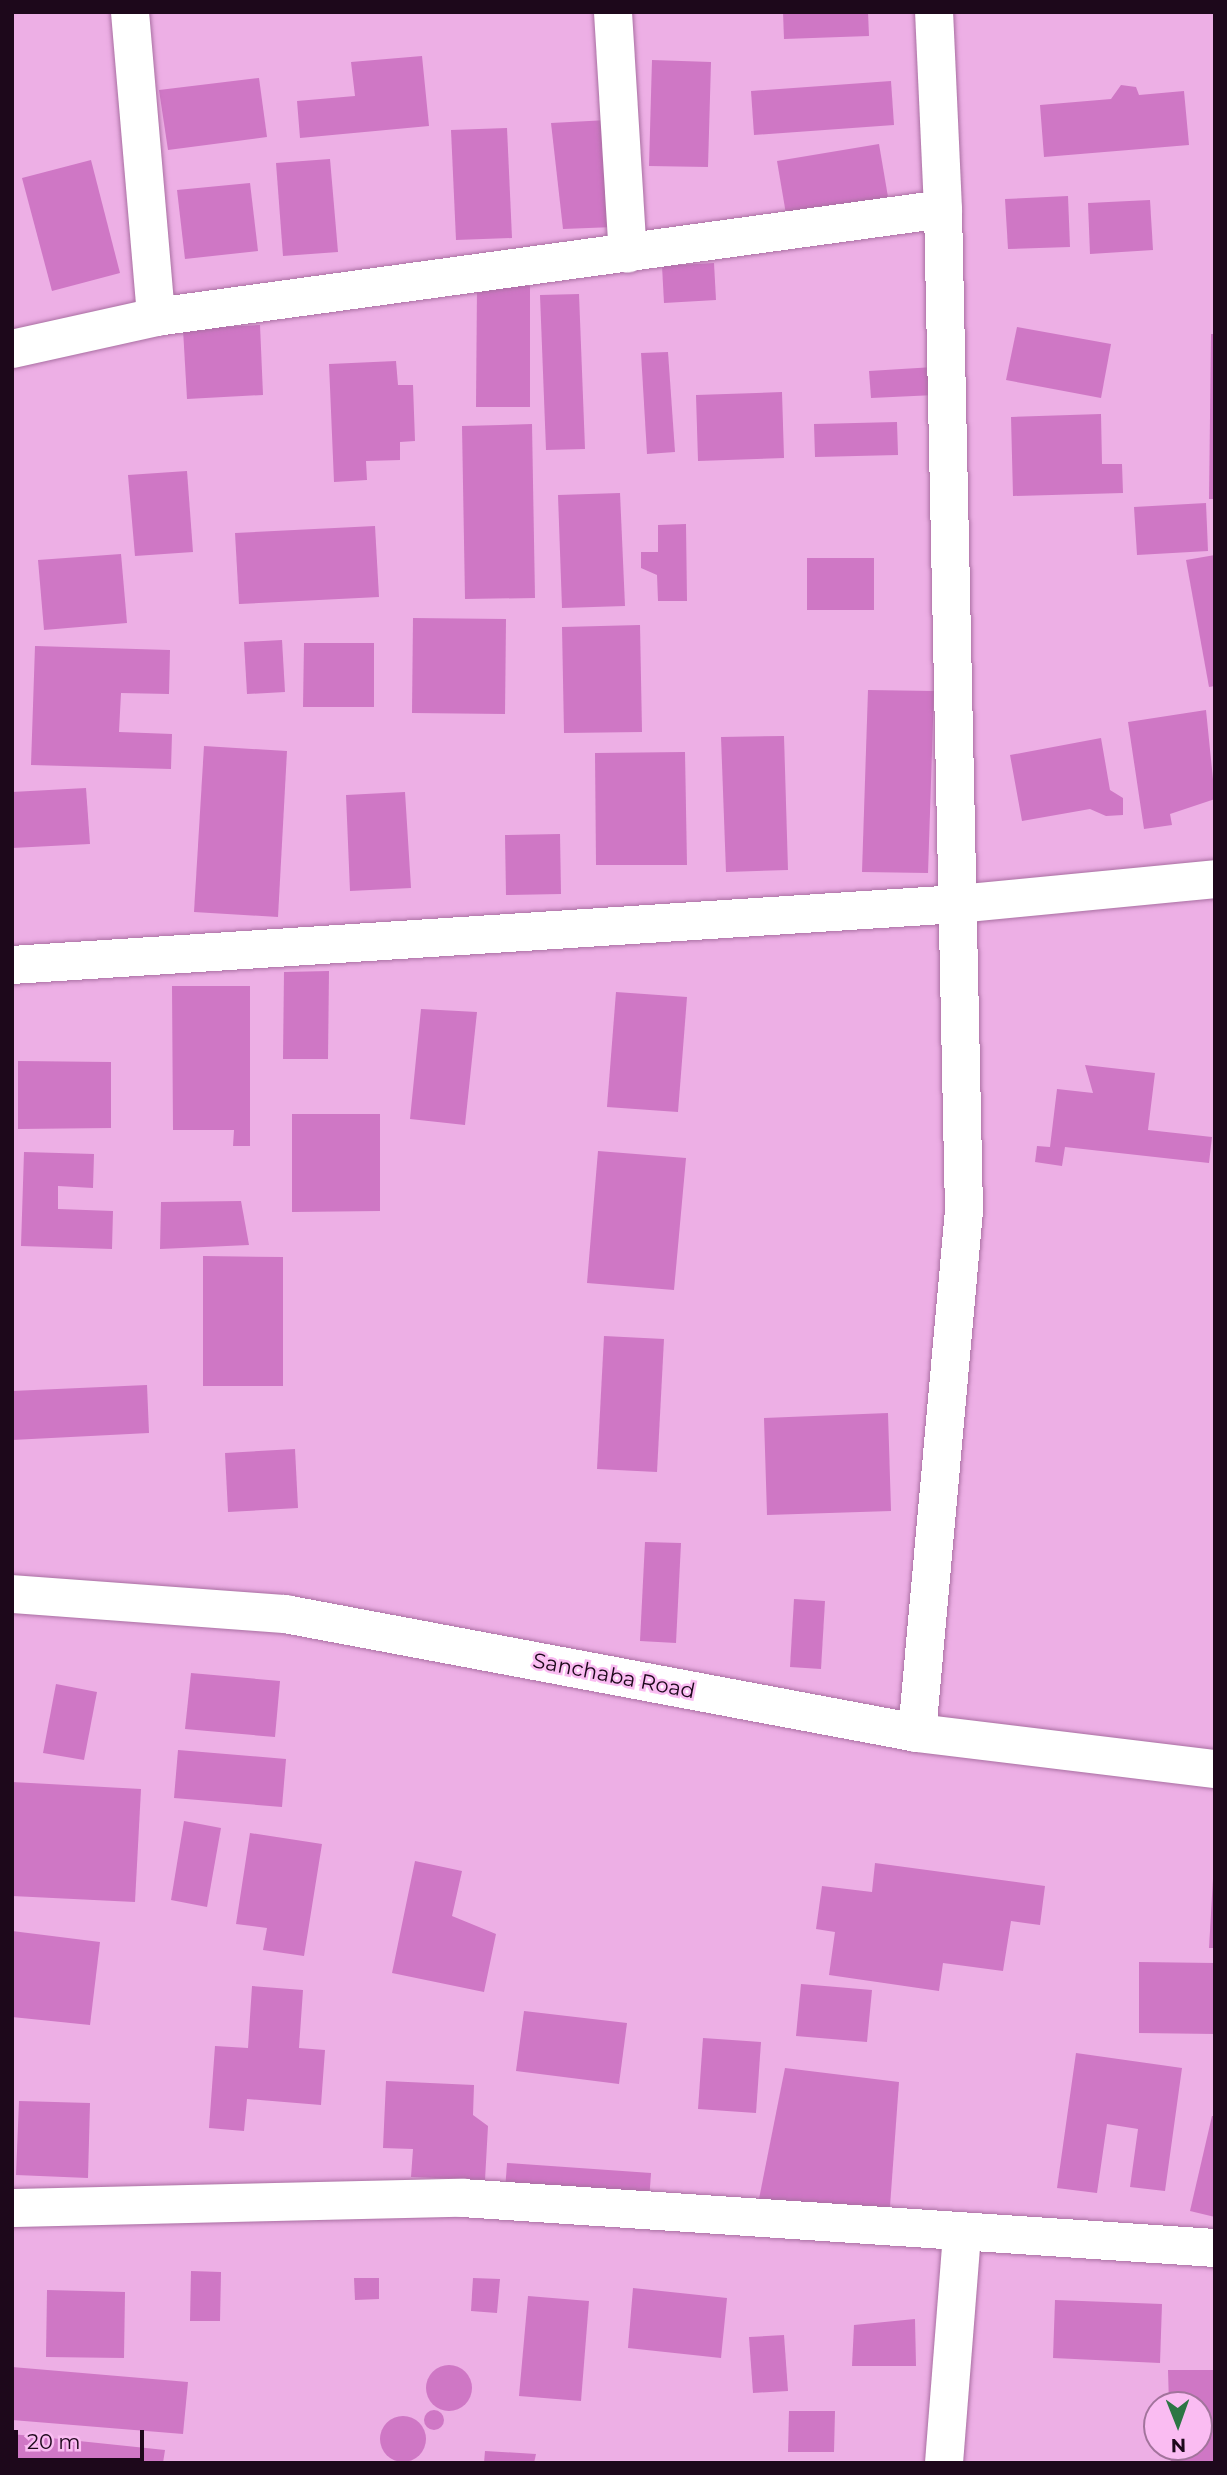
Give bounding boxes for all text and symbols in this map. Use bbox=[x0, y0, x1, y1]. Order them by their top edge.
street label: Sanchaba Road bbox=[531, 1648, 697, 1704]
north arrow bbox=[1143, 2391, 1213, 2461]
scale bar bbox=[18, 2416, 147, 2460]
text: 20 m bbox=[27, 2429, 81, 2454]
text: N bbox=[1170, 2434, 1186, 2457]

